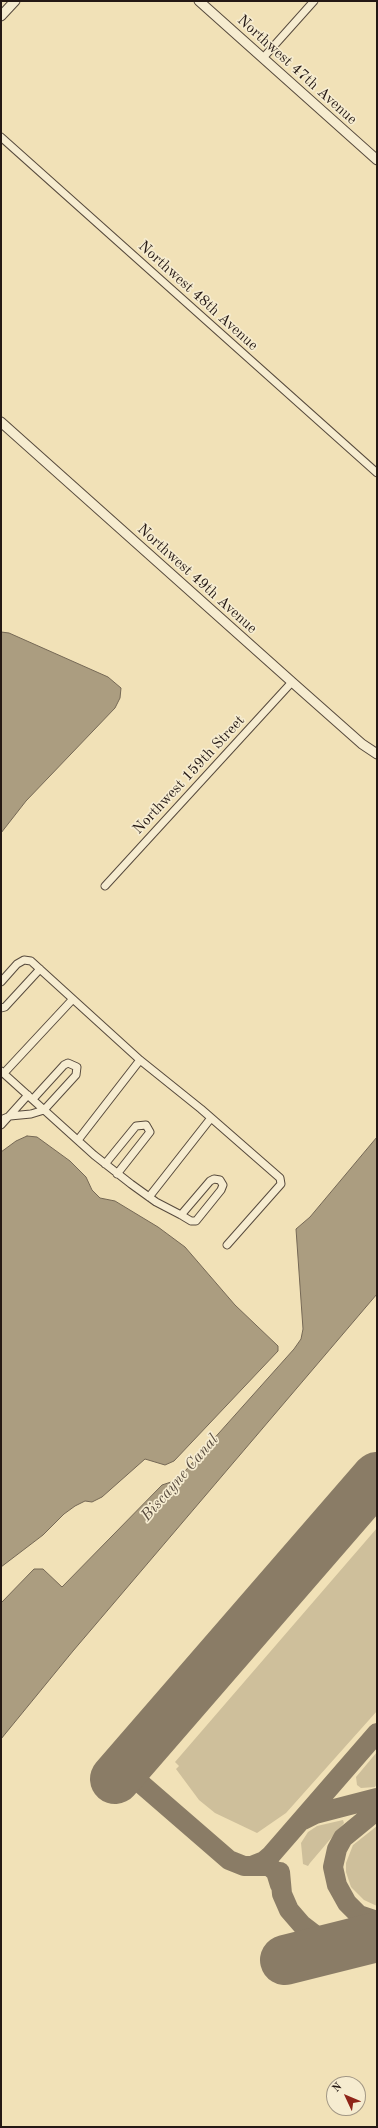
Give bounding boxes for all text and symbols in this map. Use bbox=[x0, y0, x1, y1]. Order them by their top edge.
street label: Northwest 47th Avenue bbox=[233, 11, 361, 129]
street label: Northwest 48th Avenue bbox=[134, 237, 262, 355]
street label: Northwest 49th Avenue bbox=[133, 520, 261, 638]
street label: Northwest 159th Street bbox=[129, 712, 249, 838]
water label: Biscayne Canal bbox=[137, 1431, 223, 1525]
north arrow bbox=[326, 2076, 366, 2116]
text: N bbox=[331, 2081, 345, 2095]

